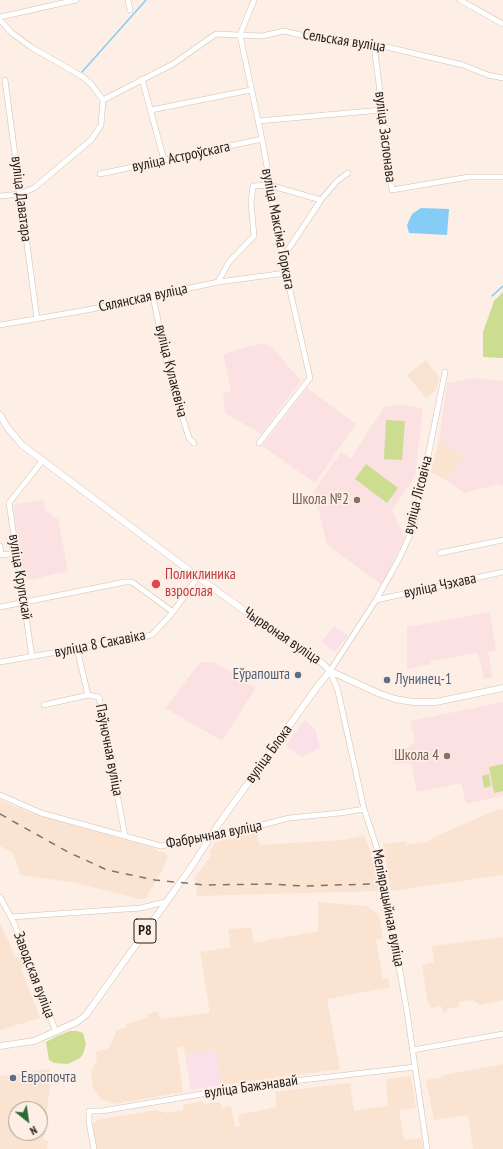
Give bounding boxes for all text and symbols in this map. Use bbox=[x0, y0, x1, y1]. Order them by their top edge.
street label: Сельская вуліца bbox=[301, 26, 387, 56]
street label: вуліца Заслонава bbox=[370, 90, 400, 184]
street label: вуліца Астроўскага bbox=[130, 138, 232, 176]
street label: вуліца Даватара bbox=[7, 155, 35, 243]
street label: вуліца Максіма Горкага bbox=[257, 167, 299, 291]
street label: Сялянская вуліца bbox=[97, 280, 189, 316]
street label: вуліца Кулакевіча bbox=[151, 323, 191, 419]
street label: вуліца Лісовіча bbox=[400, 454, 436, 536]
place label: Школа №2 bbox=[292, 491, 349, 509]
marker: Школа №2 bbox=[352, 495, 362, 505]
street label: вуліца Крупскай bbox=[4, 533, 36, 621]
place label: Поликлиника взрослая bbox=[165, 566, 236, 601]
street label: вуліца Чэхава bbox=[402, 570, 478, 602]
marker: Поликлиника взрослая bbox=[150, 578, 162, 590]
street label: Чырвоная вуліца bbox=[240, 604, 324, 668]
street label: вуліца 8 Сакавіка bbox=[53, 626, 147, 662]
place label: Еўрапошта bbox=[233, 666, 290, 684]
marker: Еўрапошта bbox=[293, 670, 303, 680]
place label: Лунинец-1 bbox=[395, 671, 452, 689]
marker: Лунинец-1 bbox=[382, 675, 392, 685]
street label: Паўночная вуліца bbox=[91, 702, 127, 798]
street label: вуліца Блока bbox=[242, 721, 296, 787]
place label: Школа 4 bbox=[394, 747, 439, 765]
marker: Школа 4 bbox=[442, 751, 452, 761]
street label: Фабрычная вуліца bbox=[164, 817, 264, 853]
street label: Меліярацыйная вуліца bbox=[368, 848, 408, 968]
road number: Р8 bbox=[134, 919, 156, 943]
street label: Заводская вуліца bbox=[9, 929, 59, 1021]
place label: Европочта bbox=[21, 1069, 76, 1087]
street label: вуліца Бажэнавай bbox=[203, 1072, 299, 1102]
marker: Европочта bbox=[8, 1073, 18, 1083]
north arrow bbox=[8, 1101, 48, 1141]
text: N bbox=[27, 1123, 40, 1138]

